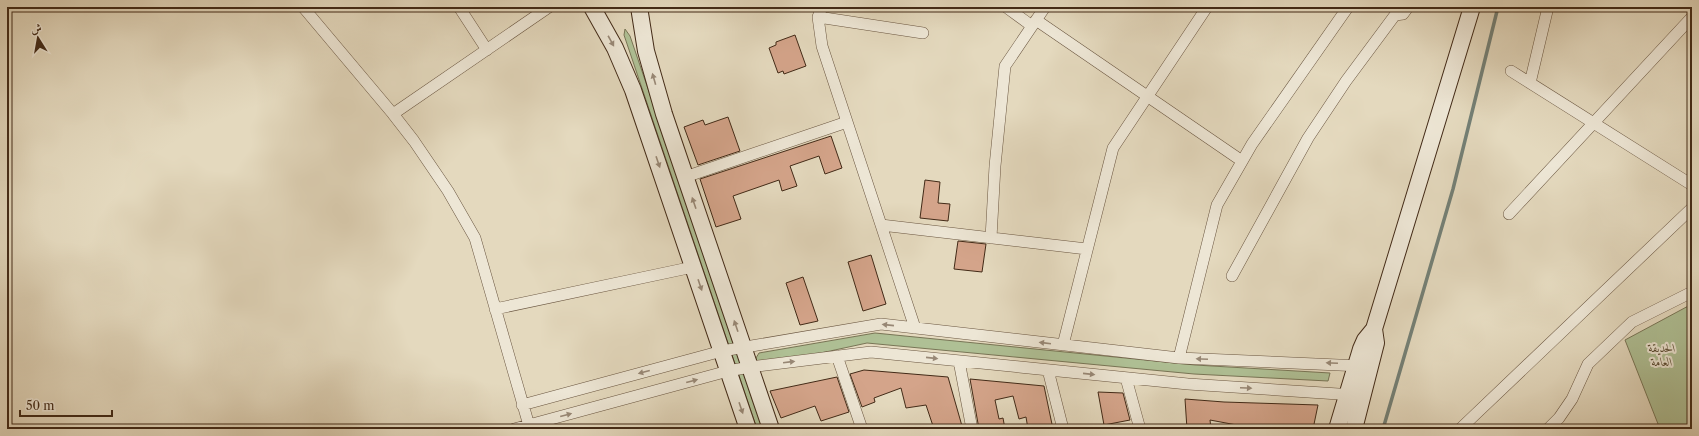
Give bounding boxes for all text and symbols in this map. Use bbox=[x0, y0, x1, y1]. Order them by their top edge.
north arrow bbox=[18, 18, 58, 58]
text: ش bbox=[29, 20, 43, 36]
one-way arrow bbox=[607, 35, 614, 47]
one-way arrow bbox=[651, 73, 657, 85]
one-way arrow bbox=[655, 156, 661, 168]
one-way arrow bbox=[690, 196, 696, 208]
one-way arrow bbox=[697, 279, 703, 291]
one-way arrow bbox=[732, 320, 738, 332]
one-way arrow bbox=[882, 322, 894, 328]
one-way arrow bbox=[1038, 340, 1051, 346]
park label: الحديقة العامة bbox=[1647, 340, 1676, 369]
one-way arrow bbox=[926, 355, 938, 362]
one-way arrow bbox=[1195, 356, 1208, 362]
one-way arrow bbox=[783, 359, 795, 365]
one-way arrow bbox=[1326, 360, 1338, 367]
one-way arrow bbox=[638, 369, 650, 375]
one-way arrow bbox=[1083, 371, 1095, 378]
one-way arrow bbox=[686, 378, 698, 384]
one-way arrow bbox=[1240, 384, 1252, 391]
scale bar bbox=[20, 392, 112, 418]
text: 50 m bbox=[26, 398, 55, 413]
one-way arrow bbox=[738, 403, 744, 415]
one-way arrow bbox=[560, 412, 572, 418]

